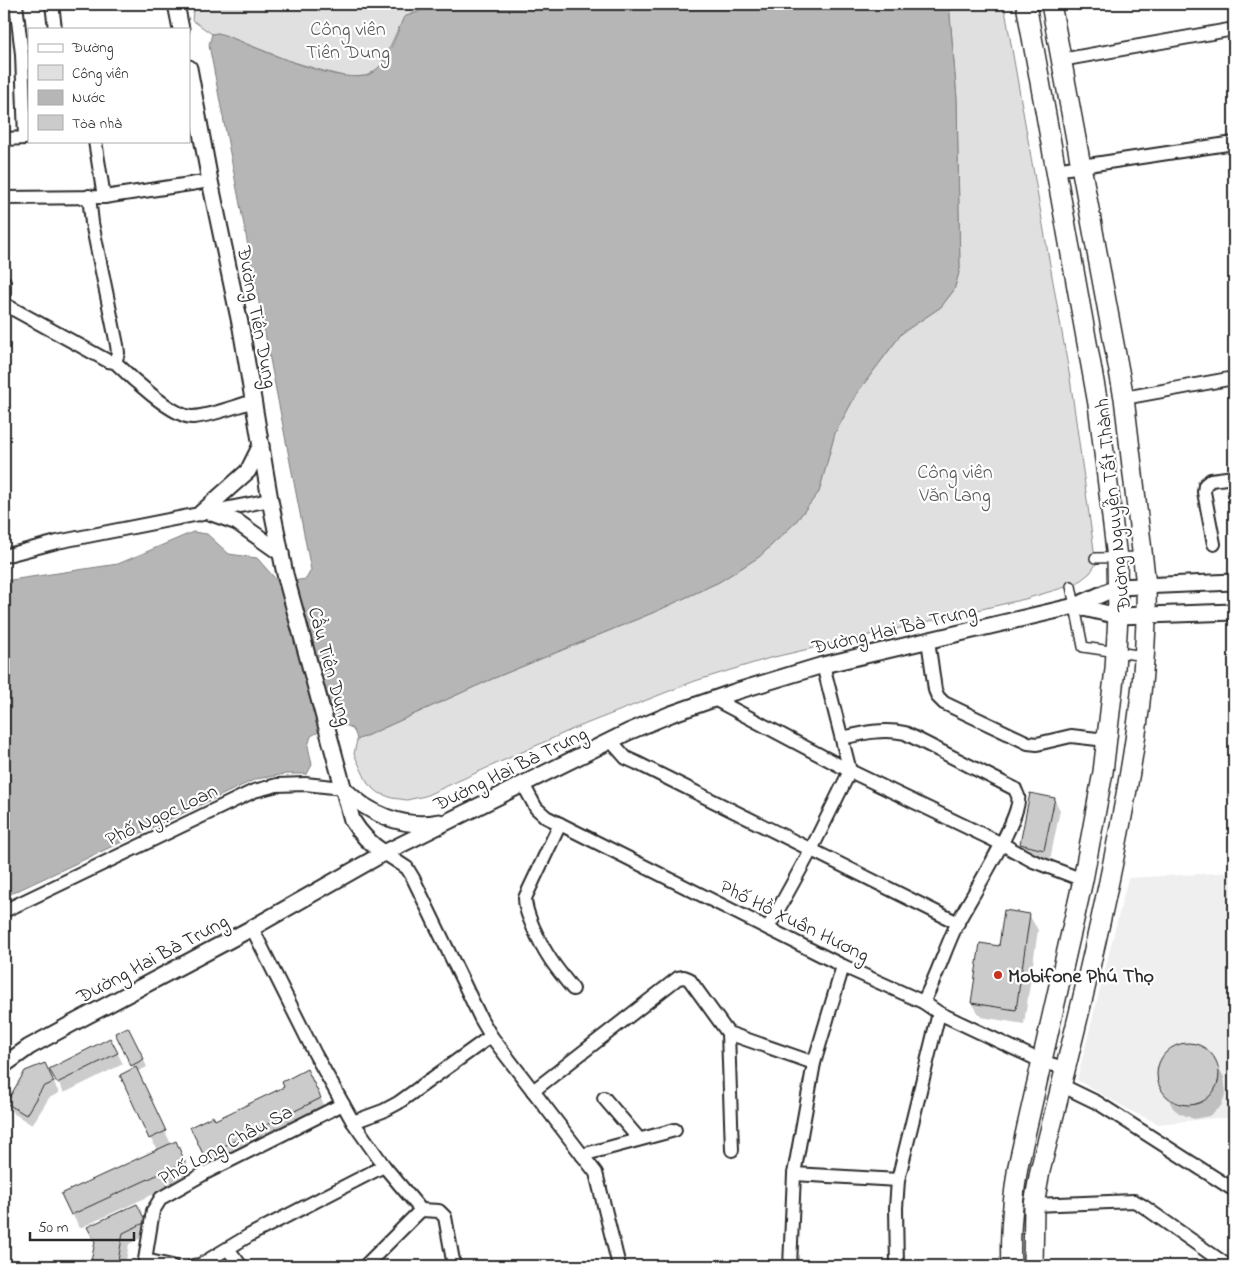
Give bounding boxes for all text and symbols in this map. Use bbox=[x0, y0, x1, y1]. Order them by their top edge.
park label: Công viên Tiên Dung bbox=[306, 16, 390, 69]
legend bbox=[28, 28, 190, 142]
text: Đường bbox=[71, 37, 114, 60]
text: Công viên bbox=[72, 63, 129, 86]
text: Nước bbox=[72, 87, 105, 109]
text: Tòa nhà bbox=[72, 113, 122, 135]
street label: Đường Tiên Dung bbox=[226, 243, 284, 391]
street label: Đường Nguyễn Tất Thành bbox=[1089, 397, 1141, 614]
park label: Công viên Văn Lang bbox=[917, 459, 993, 512]
street label: Đường Hai Bà Trưng bbox=[809, 597, 980, 665]
street label: Cầu Tiên Dung bbox=[298, 604, 358, 730]
street label: Đường Hai Bà Trưng bbox=[428, 720, 593, 821]
street label: Phố Ngọc Loan bbox=[101, 778, 223, 856]
street label: Phố Hồ Xuân Hương bbox=[714, 873, 874, 972]
street label: Đường Hai Bà Trưng bbox=[71, 908, 235, 1014]
place label: Mobifone Phú Thọ bbox=[1008, 963, 1154, 992]
marker: Mobifone Phú Thọ bbox=[992, 969, 1004, 981]
street label: Phố Long Châu Sa bbox=[154, 1099, 299, 1195]
scale bar bbox=[30, 1210, 134, 1242]
text: 50 m bbox=[38, 1217, 69, 1239]

